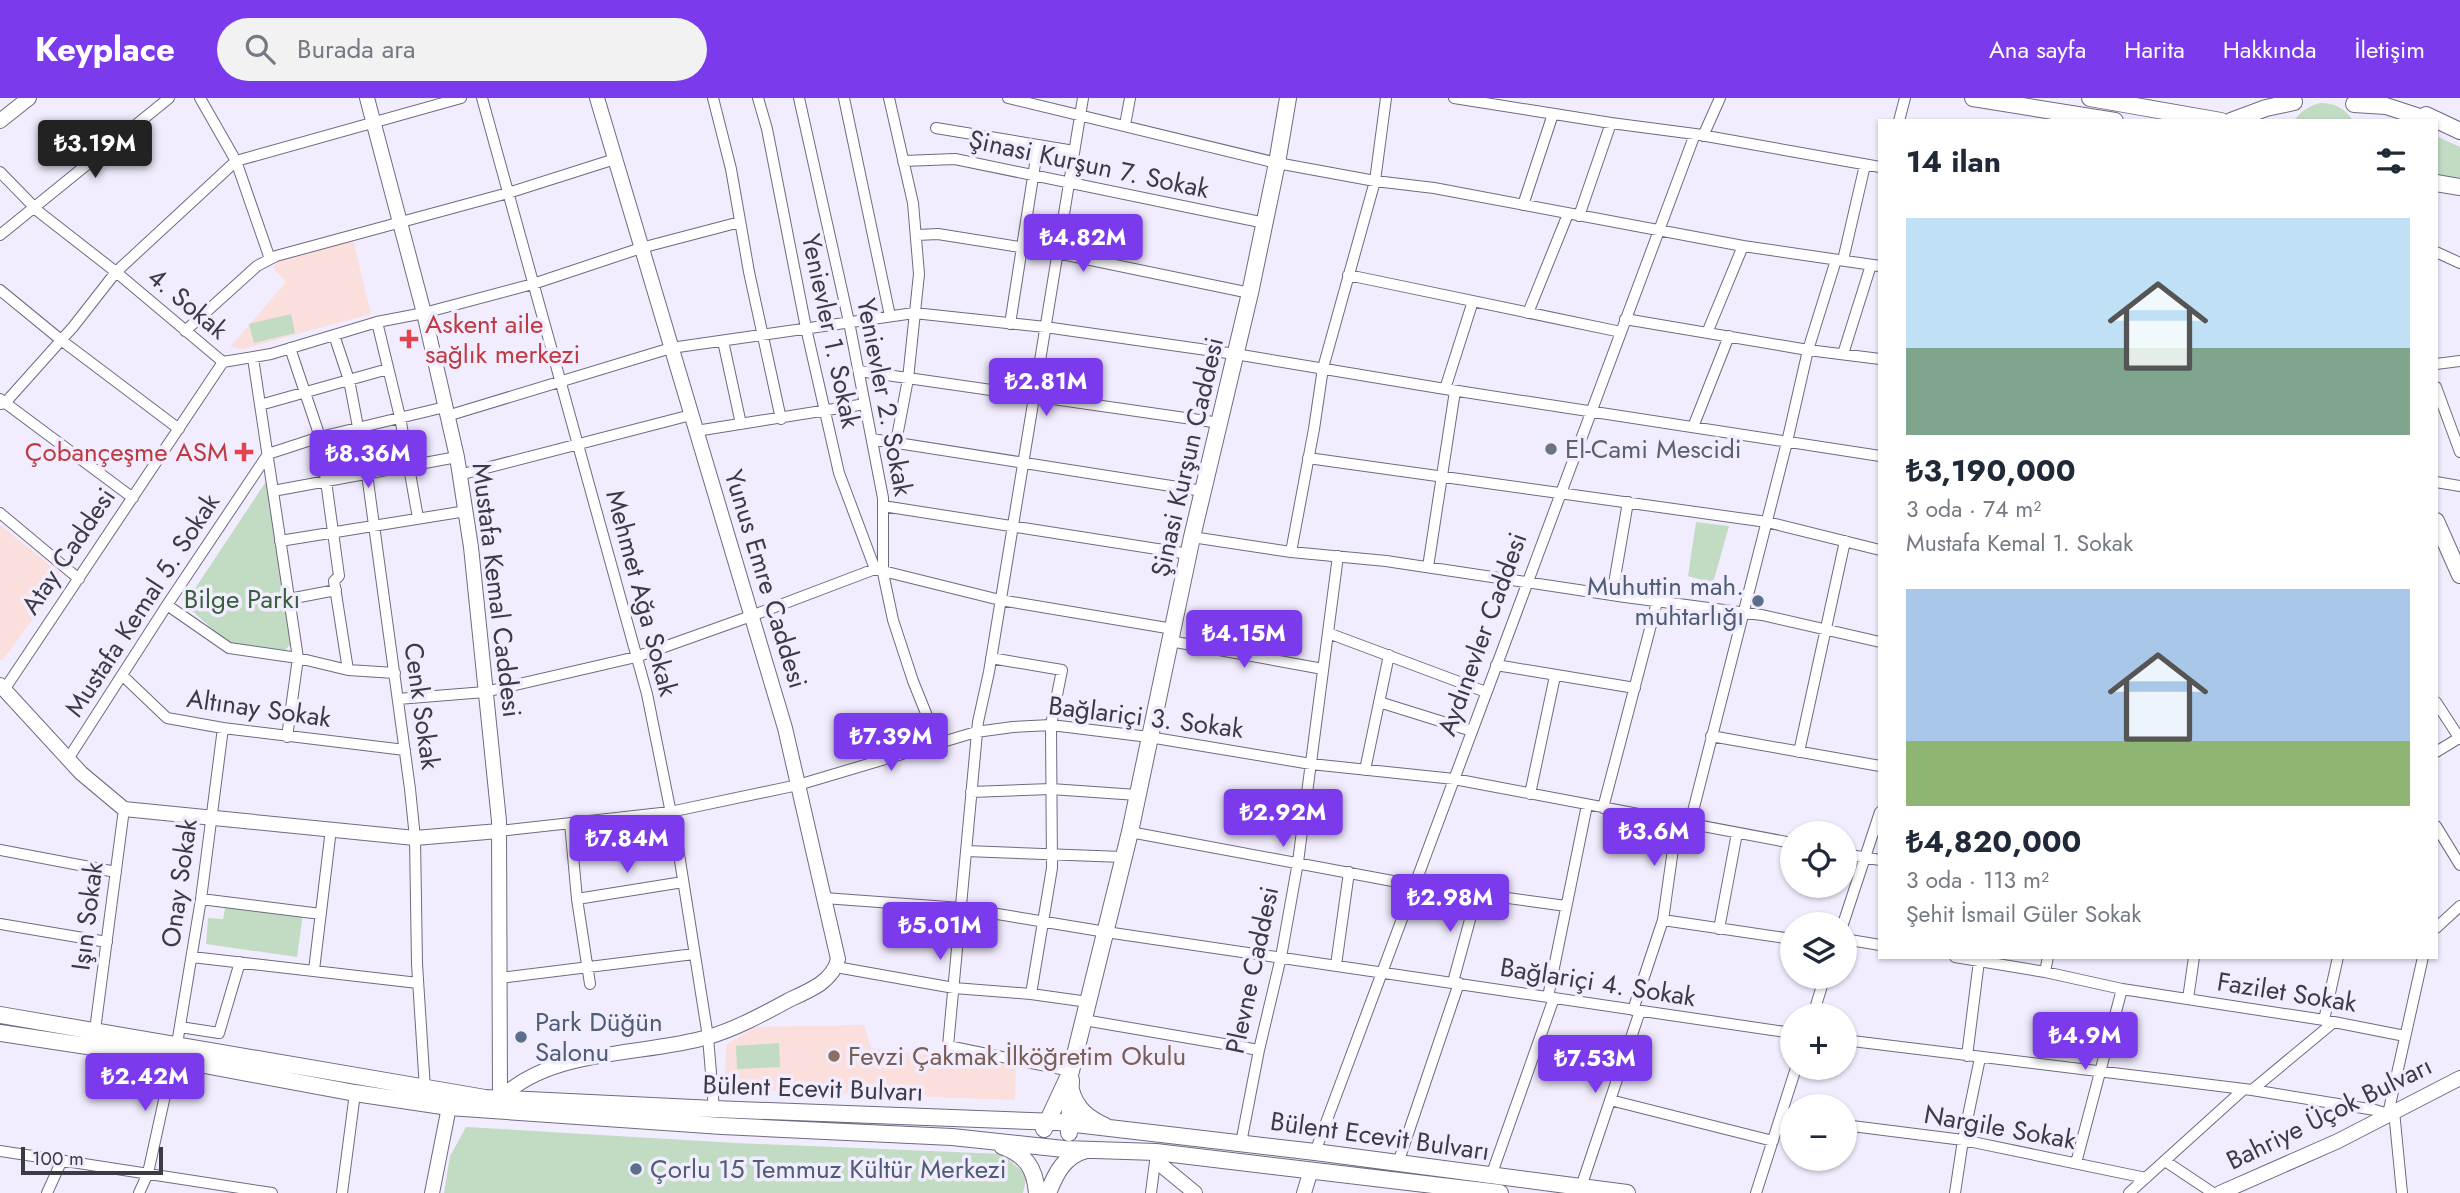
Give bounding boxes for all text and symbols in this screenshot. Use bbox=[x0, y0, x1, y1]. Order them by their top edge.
search box bbox=[217, 18, 707, 81]
text: Keyplace bbox=[35, 26, 175, 73]
icon: search bbox=[241, 30, 279, 68]
text: Burada ara bbox=[297, 30, 416, 68]
text: Ana sayfa bbox=[1989, 32, 2086, 67]
text: Harita bbox=[2124, 32, 2185, 67]
text: Hakkında bbox=[2223, 32, 2317, 67]
text: İletişim bbox=[2355, 32, 2425, 67]
pin: ₺3.19M bbox=[38, 120, 152, 180]
street label: Şinasi Kurşun 7. Sokak bbox=[965, 120, 1213, 208]
text: ₺3.19M bbox=[54, 126, 136, 160]
text: 14 ilan bbox=[1906, 140, 2001, 183]
icon: filters bbox=[2372, 142, 2410, 180]
pin: ₺4.82M bbox=[1026, 214, 1140, 274]
text: ₺4.82M bbox=[1040, 220, 1126, 254]
street label: Yenievler 1. Sokak bbox=[792, 230, 870, 432]
street label: 4. Sokak bbox=[140, 258, 237, 348]
icon: home bbox=[2095, 263, 2221, 389]
street label: Yenievler 2. Sokak bbox=[847, 295, 923, 500]
place label: Askent aile sağlık merkezi bbox=[425, 305, 580, 373]
marker: Askent aile sağlık merkezi bbox=[399, 329, 419, 349]
street label: Şinasi Kurşun Caddesi bbox=[1141, 333, 1233, 581]
pin: ₺2.81M bbox=[989, 358, 1103, 418]
text: ₺2.81M bbox=[1005, 364, 1087, 398]
pin: ₺8.36M bbox=[311, 430, 425, 490]
place label: El-Cami Mescidi bbox=[1565, 430, 1742, 468]
place label: Çobançeşme ASM bbox=[25, 433, 228, 471]
text: ₺8.36M bbox=[326, 436, 410, 470]
marker: El-Cami Mescidi bbox=[1543, 441, 1559, 457]
marker: Çobançeşme ASM bbox=[234, 442, 254, 462]
text: ₺3,190,000 bbox=[1906, 449, 2076, 492]
street label: Mustafa Kemal Caddesi bbox=[463, 461, 531, 719]
street label: Yunus Emre Caddesi bbox=[715, 465, 817, 693]
street label: Atay Caddesi bbox=[12, 480, 124, 622]
street label: Mustafa Kemal 5. Sokak bbox=[55, 485, 229, 724]
street label: Mehmet Ağa Sokak bbox=[596, 486, 688, 701]
text: 3 oda · 74 m² bbox=[1906, 492, 2041, 526]
text: Mustafa Kemal 1. Sokak bbox=[1906, 526, 2133, 560]
street label: Aydınevler Caddesi bbox=[1428, 527, 1536, 741]
place label: Muhuttin mah. muhtarlığı bbox=[1587, 567, 1744, 635]
park label: Bilge Parkı bbox=[184, 580, 300, 618]
marker: Muhuttin mah. muhtarlığı bbox=[1750, 593, 1766, 609]
pin: ₺4.15M bbox=[1187, 610, 1301, 670]
text: ₺4.15M bbox=[1202, 616, 1286, 650]
icon: home bbox=[2095, 634, 2221, 760]
street label: Cenk Sokak bbox=[394, 640, 450, 773]
street label: Altınay Sokak bbox=[184, 679, 334, 737]
street label: Bağlariçi 3. Sokak bbox=[1046, 686, 1246, 748]
pin: ₺7.39M bbox=[834, 714, 948, 773]
text: ₺7.39M bbox=[850, 719, 932, 753]
pin: ₺2.92M bbox=[1226, 790, 1340, 849]
text: ₺2.92M bbox=[1240, 795, 1326, 829]
pin: ₺3.6M bbox=[1605, 808, 1703, 868]
text: ₺3.6M bbox=[1619, 814, 1689, 848]
street label: Onay Sokak bbox=[151, 816, 207, 950]
pin: ₺7.84M bbox=[570, 816, 684, 875]
text: ₺4,820,000 bbox=[1906, 820, 2081, 863]
text: ₺7.84M bbox=[585, 821, 669, 855]
map controls bbox=[1780, 821, 1857, 1171]
button: locate bbox=[1780, 821, 1857, 898]
street label: Işın Sokak bbox=[62, 859, 113, 972]
text: 3 oda · 113 m² bbox=[1906, 863, 2049, 897]
pin: ₺2.98M bbox=[1393, 874, 1507, 934]
text: ₺2.98M bbox=[1407, 880, 1493, 914]
street label: Plevne Caddesi bbox=[1216, 883, 1288, 1057]
text: Şehit İsmail Güler Sokak bbox=[1906, 897, 2141, 931]
pin: ₺5.01M bbox=[883, 902, 997, 962]
text: ₺5.01M bbox=[899, 908, 981, 942]
button: layers bbox=[1780, 912, 1857, 989]
street label: Bağlariçi 4. Sokak bbox=[1497, 948, 1699, 1016]
street label: Fazilet Sokak bbox=[2215, 962, 2360, 1022]
place label: Park Düğün Salonu bbox=[535, 1003, 663, 1071]
button: + bbox=[1780, 1003, 1857, 1080]
pin: ₺4.9M bbox=[2036, 1012, 2134, 1072]
text: ₺4.9M bbox=[2049, 1018, 2121, 1052]
marker: Park Düğün Salonu bbox=[513, 1029, 529, 1045]
pin: ₺7.53M bbox=[1538, 1035, 1652, 1095]
place label: Fevzi Çakmak İlköğretim Okulu bbox=[848, 1037, 1186, 1075]
text: ₺7.53M bbox=[1554, 1041, 1636, 1075]
street label: Bahriye Üçok Bulvarı bbox=[2220, 1047, 2438, 1179]
marker: Fevzi Çakmak İlköğretim Okulu bbox=[826, 1048, 842, 1064]
pin: ₺2.42M bbox=[88, 1054, 202, 1113]
text: ₺2.42M bbox=[101, 1059, 189, 1093]
street label: Bülent Ecevit Bulvarı bbox=[702, 1065, 924, 1111]
button: − bbox=[1780, 1094, 1857, 1171]
street label: Nargile Sokak bbox=[1921, 1095, 2080, 1159]
street label: Bülent Ecevit Bulvarı bbox=[1268, 1102, 1492, 1170]
scale bar bbox=[21, 1144, 163, 1176]
text: 100 m bbox=[32, 1145, 84, 1172]
place label: Çorlu 15 Temmuz Kültür Merkezi bbox=[650, 1150, 1006, 1188]
marker: Çorlu 15 Temmuz Kültür Merkezi bbox=[628, 1161, 644, 1177]

